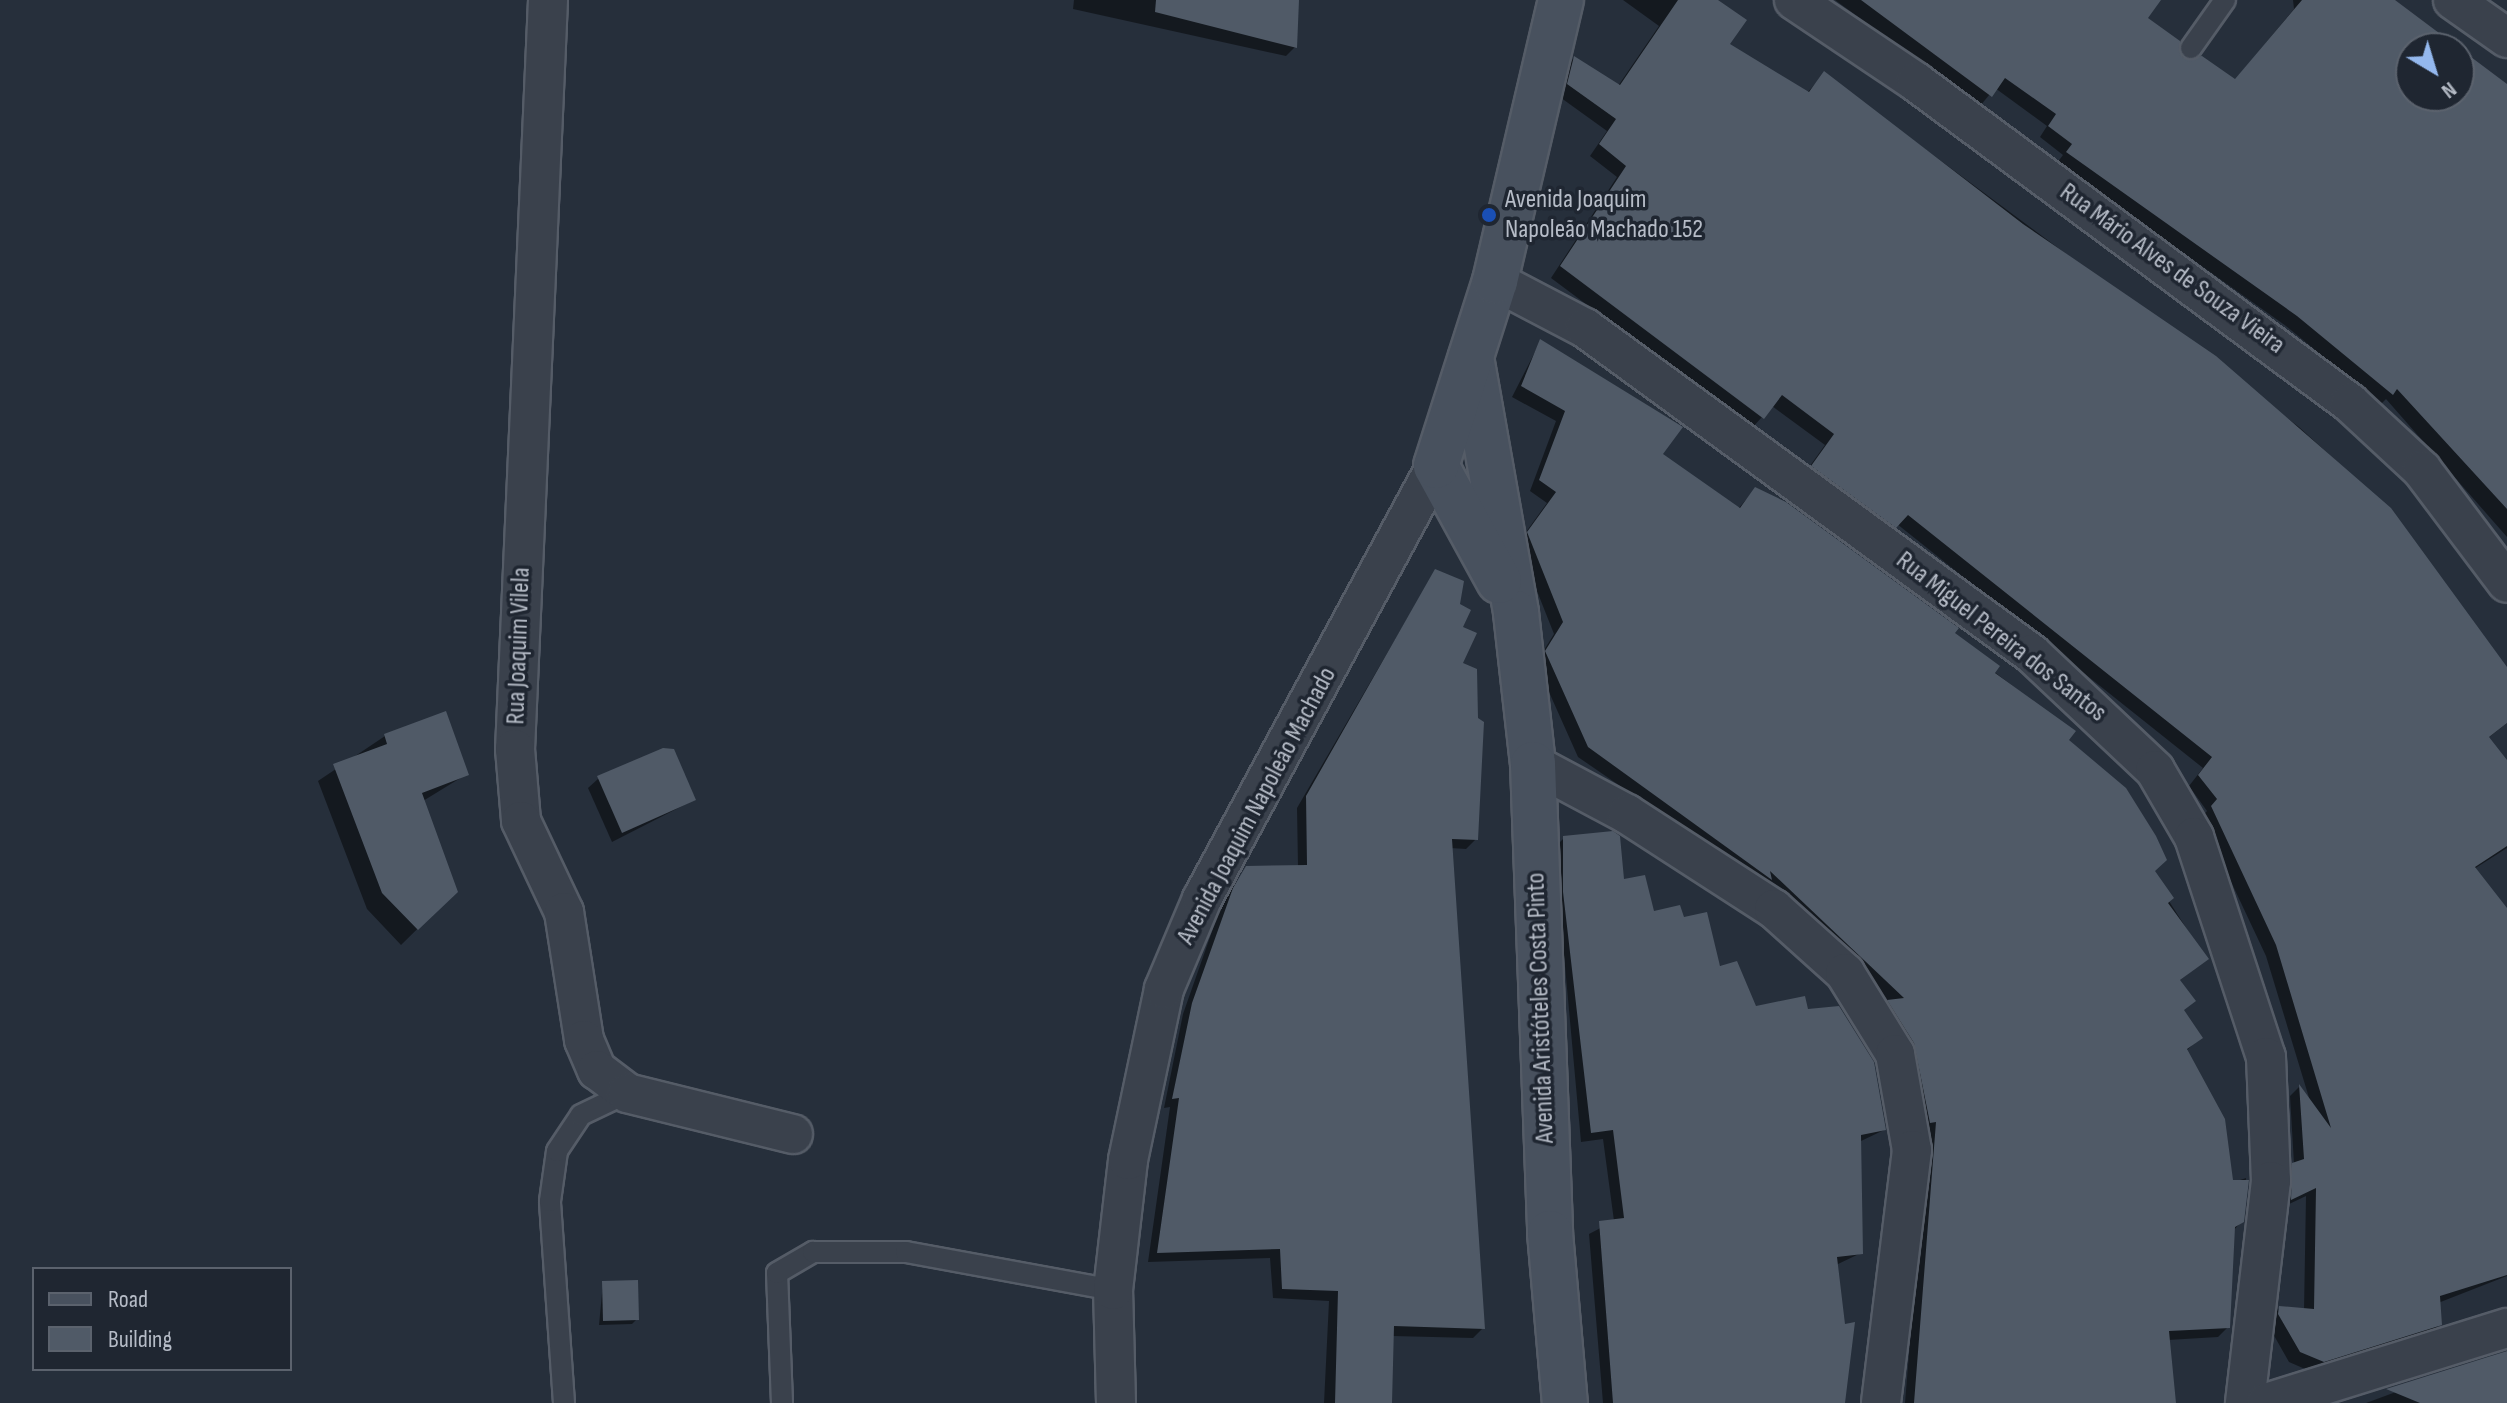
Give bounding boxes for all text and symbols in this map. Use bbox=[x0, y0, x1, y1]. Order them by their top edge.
north arrow bbox=[2395, 32, 2475, 112]
text: N bbox=[2436, 75, 2462, 104]
street label: Rua Mário Alves de Souza Vieira bbox=[2053, 177, 2291, 361]
place label: Avenida Joaquim Napoleão Machado 152 bbox=[1505, 184, 1703, 246]
marker: Avenida Joaquim Napoleão Machado 152 bbox=[1480, 206, 1498, 224]
street label: Rua Miguel Pereira dos Santos bbox=[1890, 545, 2112, 729]
street label: Rua Joaquim Vilela bbox=[501, 567, 537, 725]
street label: Avenida Joaquim Napoleão Machado bbox=[1171, 662, 1343, 950]
street label: Avenida Aristóteles Costa Pinto bbox=[1521, 872, 1561, 1144]
legend bbox=[32, 1267, 292, 1371]
text: Road bbox=[108, 1285, 148, 1314]
text: Building bbox=[108, 1325, 172, 1354]

